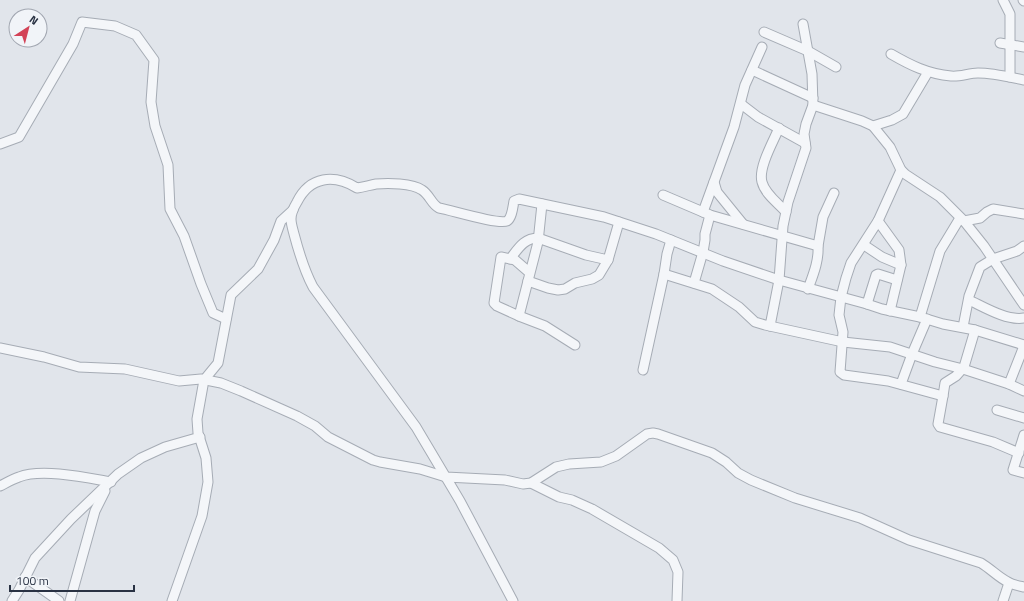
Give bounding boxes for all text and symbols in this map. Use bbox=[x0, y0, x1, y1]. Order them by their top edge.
north arrow bbox=[8, 8, 48, 48]
text: N bbox=[26, 11, 42, 29]
scale bar bbox=[10, 567, 134, 593]
text: 100 m bbox=[16, 571, 49, 590]

